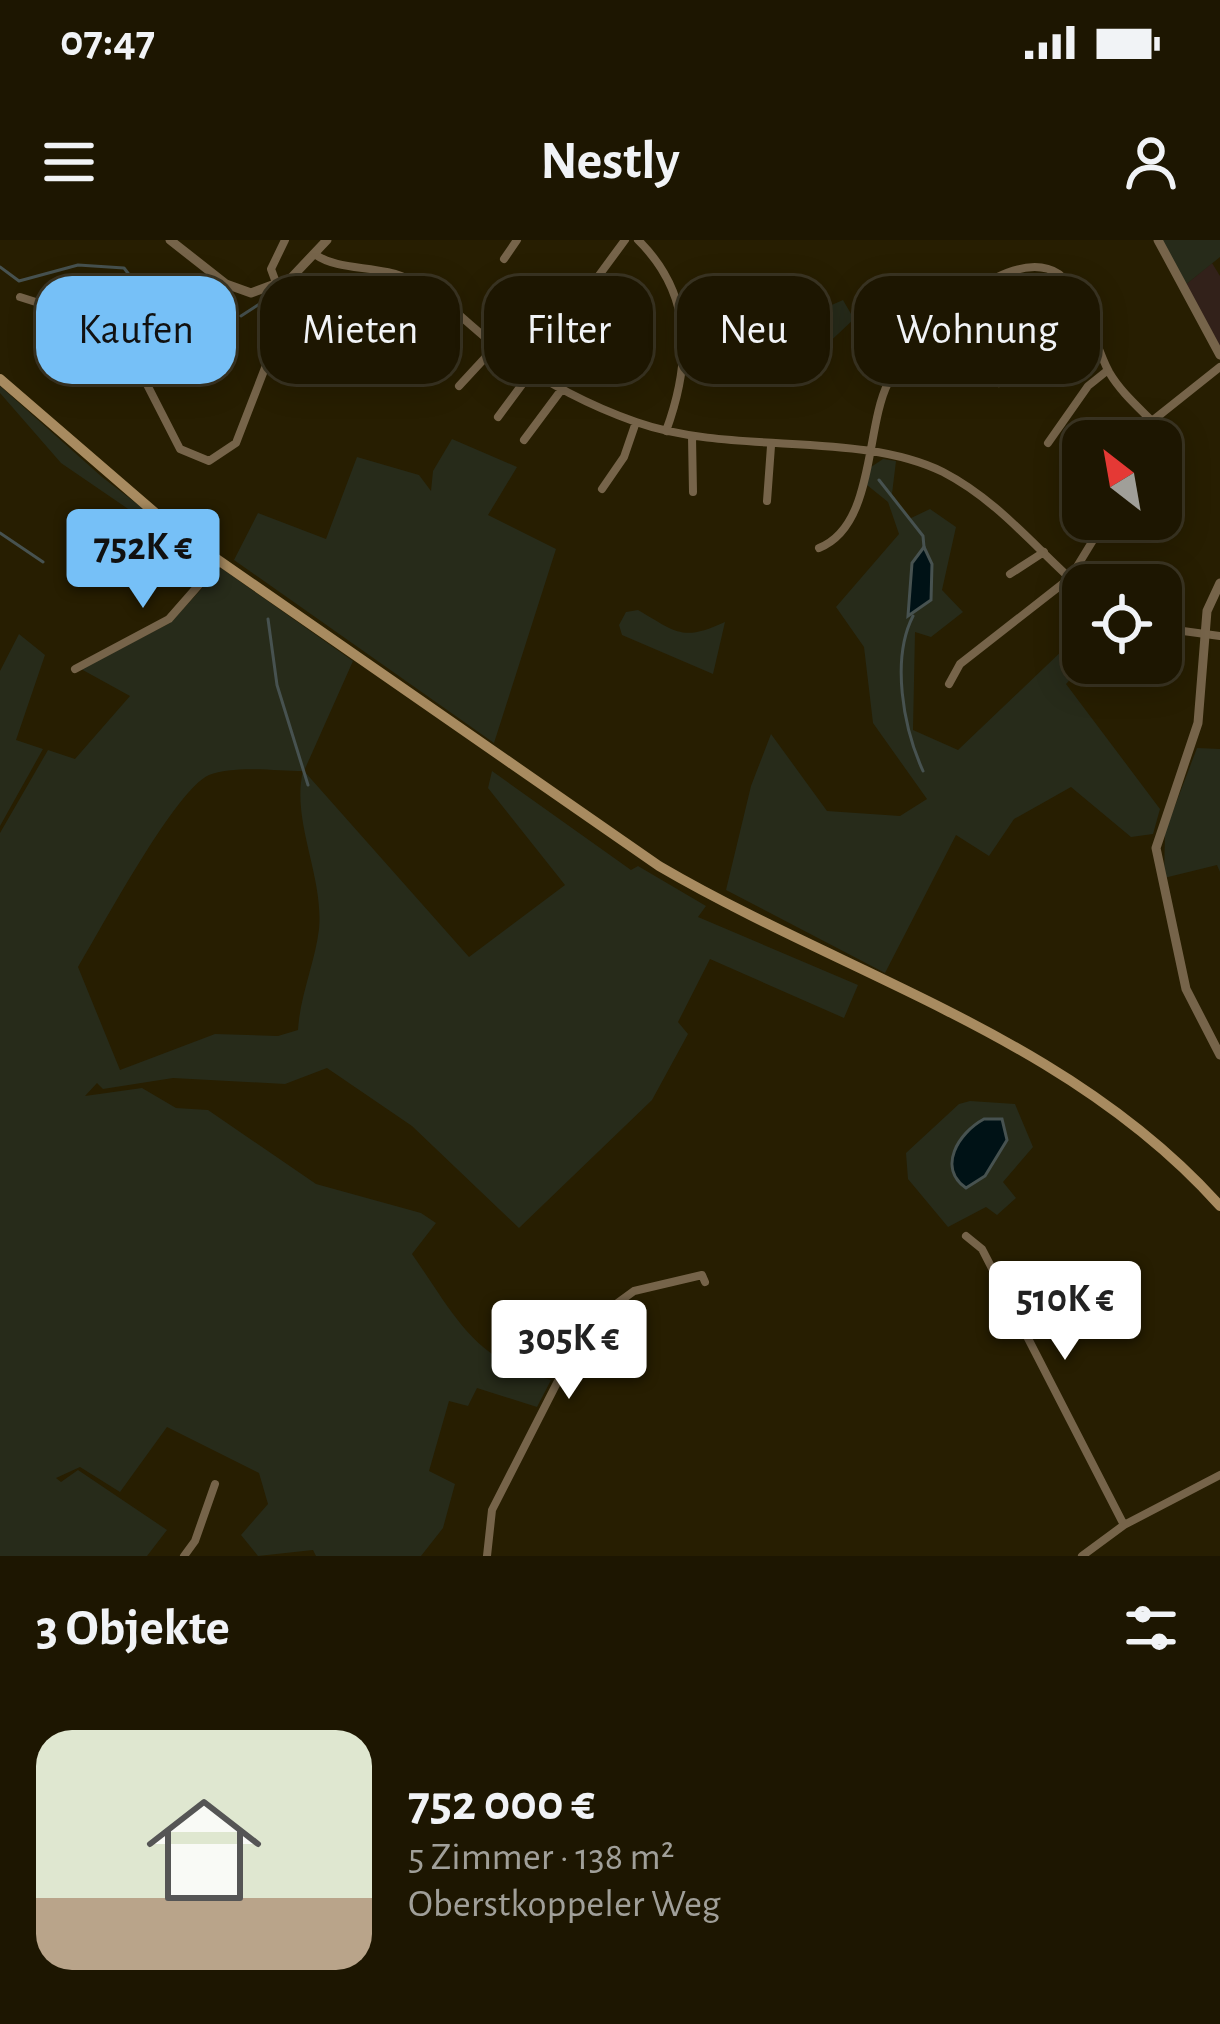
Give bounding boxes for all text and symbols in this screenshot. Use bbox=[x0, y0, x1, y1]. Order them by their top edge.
text: 07:47 bbox=[60, 19, 155, 64]
icon: menu bbox=[36, 129, 102, 195]
icon: person bbox=[1118, 129, 1184, 195]
text: Nestly bbox=[540, 135, 680, 189]
chip: Kaufen bbox=[36, 276, 236, 384]
chip: Mieten bbox=[260, 276, 460, 384]
chip: Filter bbox=[484, 276, 653, 384]
chip: Neu bbox=[677, 276, 830, 384]
chip: Wohnung bbox=[854, 276, 1100, 384]
north arrow bbox=[1062, 420, 1182, 540]
map controls bbox=[1062, 420, 1182, 684]
pin: 752K € bbox=[45, 509, 241, 611]
text: 752K € bbox=[94, 528, 192, 567]
button: locate bbox=[1062, 564, 1182, 684]
pin: 510K € bbox=[967, 1261, 1163, 1363]
text: 510K € bbox=[1016, 1280, 1114, 1319]
pin: 305K € bbox=[471, 1300, 667, 1402]
text: 305K € bbox=[519, 1319, 619, 1358]
icon: filters bbox=[1118, 1595, 1184, 1661]
text: 3 Objekte bbox=[36, 1603, 230, 1654]
icon: home bbox=[132, 1778, 276, 1922]
text: 752 000 € bbox=[408, 1778, 595, 1829]
text: 5 Zimmer · 138 m² bbox=[408, 1838, 674, 1877]
text: Oberstkoppeler Weg bbox=[408, 1885, 721, 1924]

